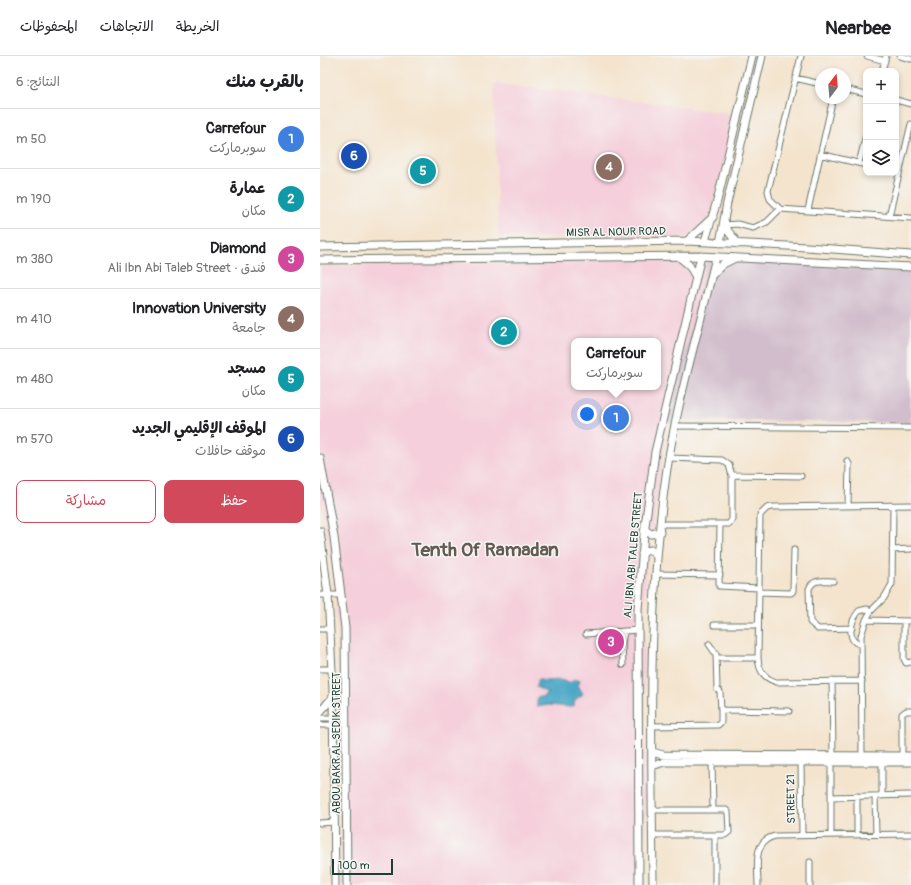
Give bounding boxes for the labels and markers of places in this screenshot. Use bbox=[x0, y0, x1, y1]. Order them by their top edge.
pin: 6 bbox=[341, 141, 367, 171]
pin: 4 bbox=[596, 152, 622, 182]
pin: 5 bbox=[410, 156, 436, 186]
pin: 2 bbox=[491, 317, 517, 347]
pin: 1 bbox=[603, 403, 629, 433]
pin: 3 bbox=[598, 627, 624, 657]

